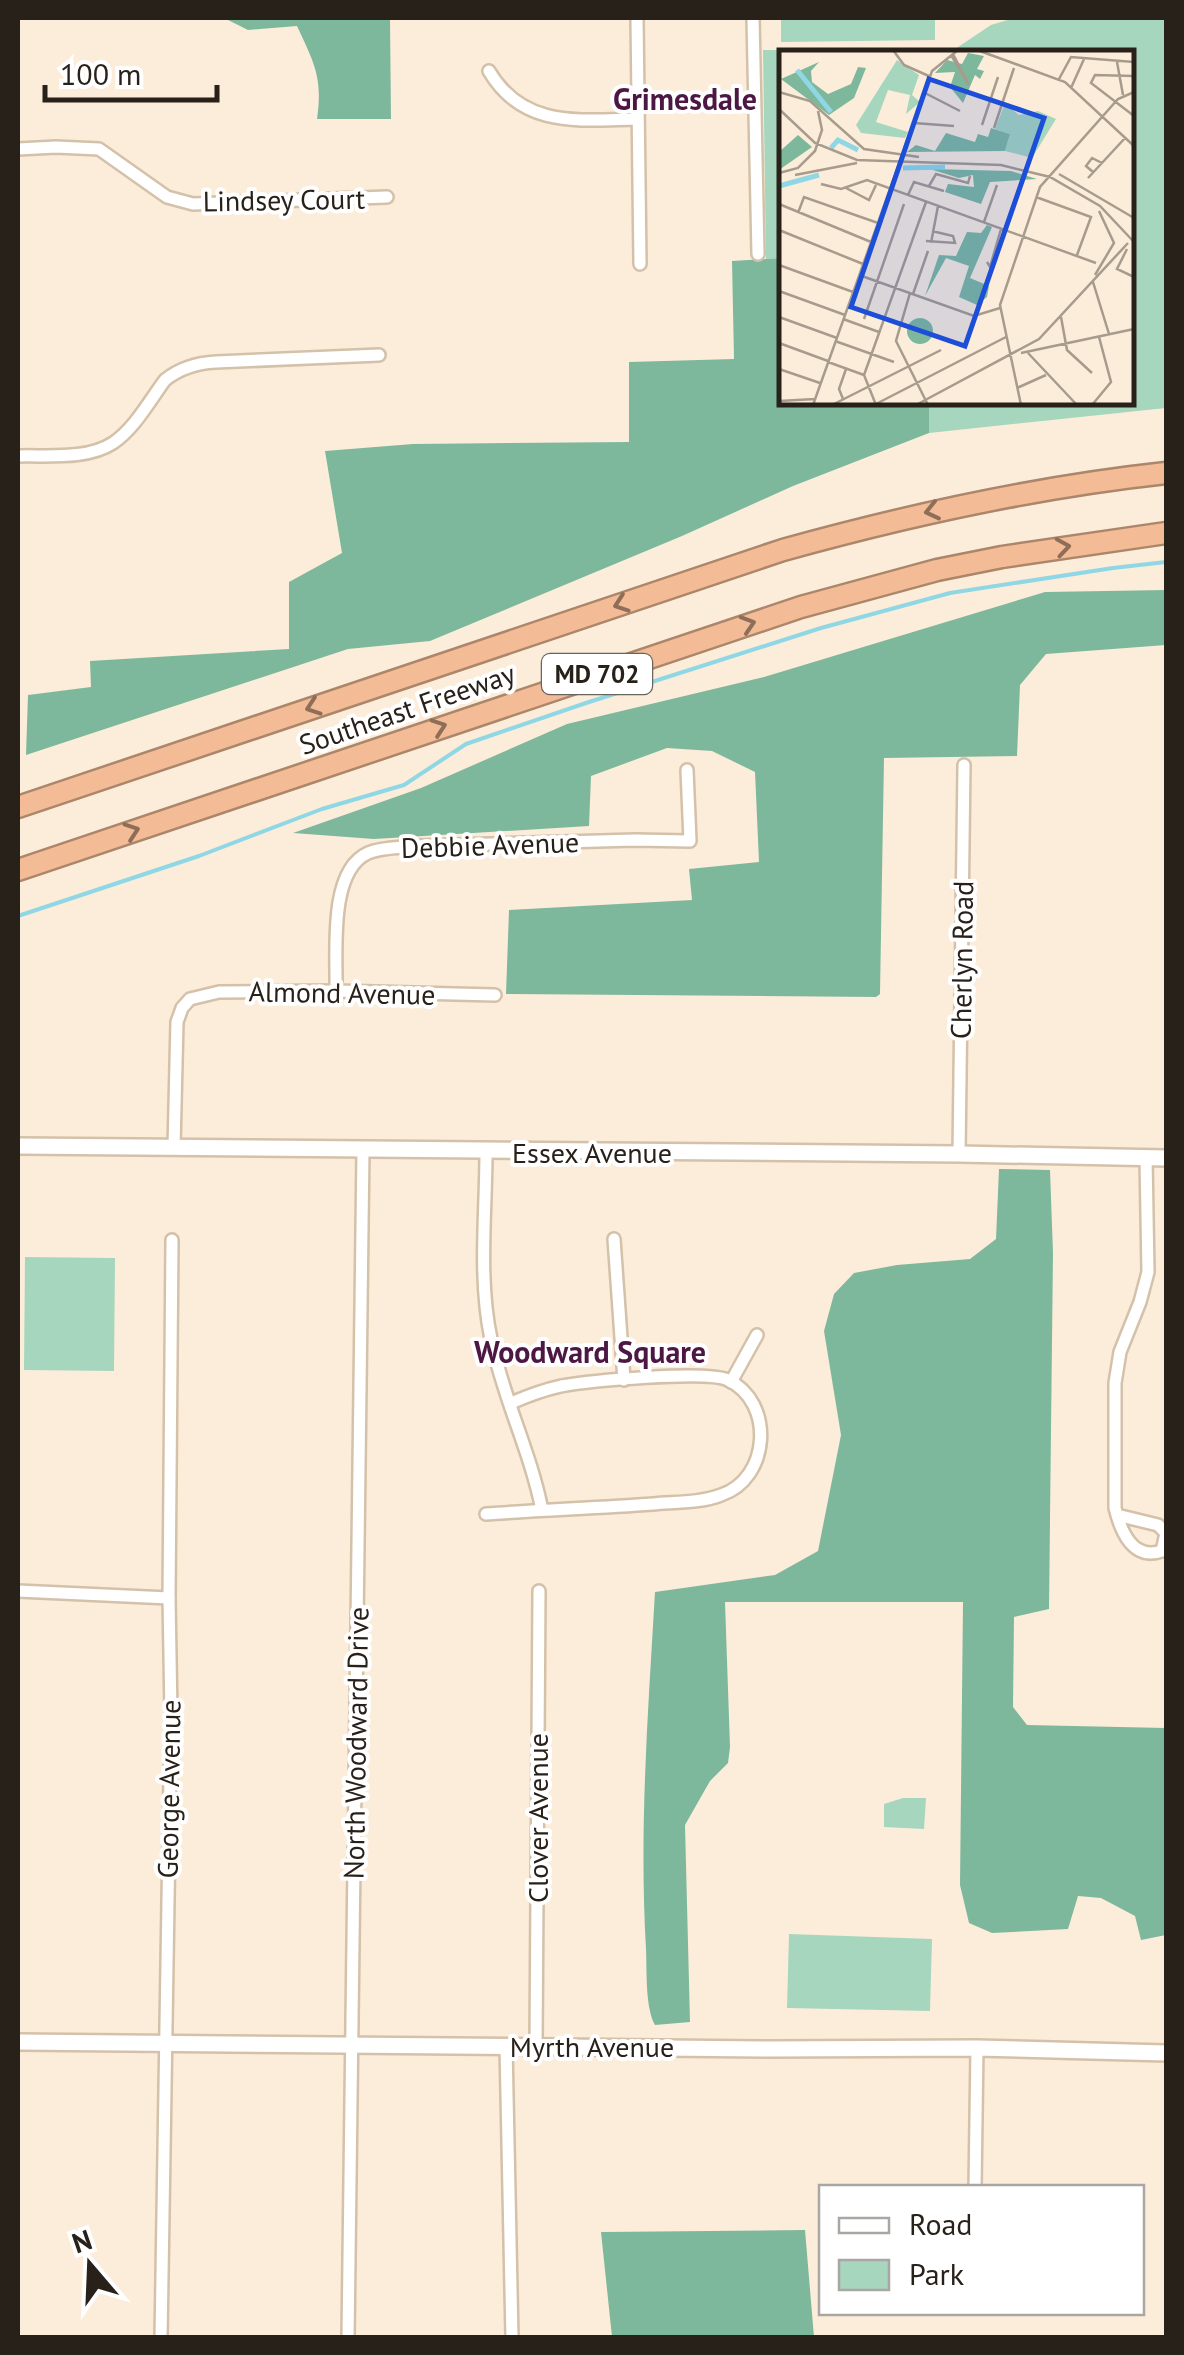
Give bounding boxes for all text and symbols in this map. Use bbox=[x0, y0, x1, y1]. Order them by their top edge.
scale bar bbox=[45, 40, 218, 102]
inset map bbox=[779, 50, 1134, 405]
text: 100 m bbox=[60, 54, 141, 93]
district label: Grimesdale bbox=[613, 79, 757, 118]
street label: Lindsey Court bbox=[203, 180, 366, 219]
one-way arrow bbox=[924, 500, 941, 521]
one-way arrow bbox=[1055, 537, 1071, 558]
one-way arrow bbox=[613, 592, 630, 612]
one-way arrow bbox=[738, 615, 755, 636]
street label: Southeast Freeway bbox=[294, 654, 520, 763]
road number: MD 702 bbox=[542, 654, 652, 694]
one-way arrow bbox=[305, 696, 322, 716]
one-way arrow bbox=[430, 719, 447, 739]
one-way arrow bbox=[122, 823, 139, 843]
street label: Debbie Avenue bbox=[400, 823, 580, 866]
street label: Cherlyn Road bbox=[942, 881, 981, 1039]
street label: Almond Avenue bbox=[248, 972, 436, 1013]
street label: Essex Avenue bbox=[512, 1134, 672, 1171]
district label: Woodward Square bbox=[474, 1332, 706, 1371]
street label: North Woodward Drive bbox=[335, 1607, 376, 1879]
street label: George Avenue bbox=[148, 1699, 189, 1879]
street label: Clover Avenue bbox=[519, 1733, 556, 1903]
street label: Myrth Avenue bbox=[510, 2028, 674, 2065]
legend bbox=[819, 2185, 1144, 2315]
text: Road bbox=[909, 2204, 973, 2243]
north arrow bbox=[40, 2215, 140, 2315]
text: N bbox=[67, 2220, 96, 2261]
text: Park bbox=[909, 2254, 965, 2293]

